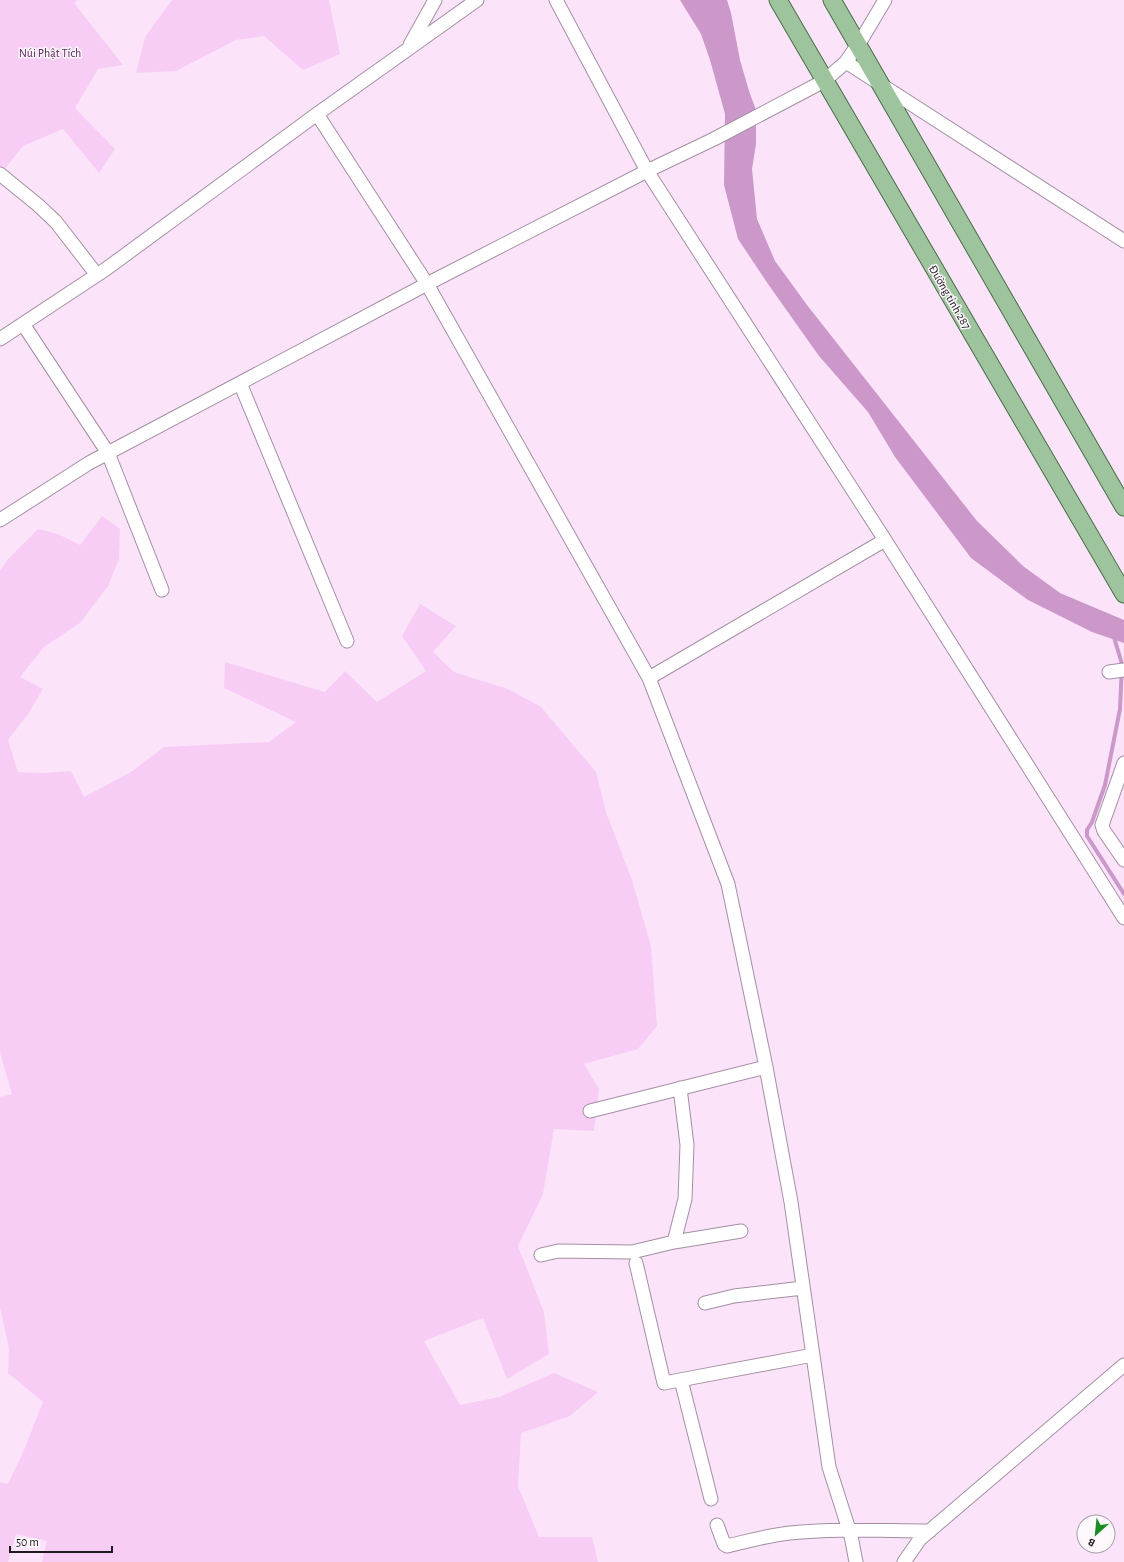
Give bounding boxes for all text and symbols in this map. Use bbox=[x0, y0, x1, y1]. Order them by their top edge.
park label: Núi Phật Tích bbox=[19, 47, 81, 59]
street label: Đường tỉnh 287 bbox=[927, 263, 973, 331]
north arrow bbox=[1076, 1514, 1116, 1554]
scale bar bbox=[10, 1528, 112, 1554]
text: 50 m bbox=[16, 1536, 39, 1548]
text: B bbox=[1086, 1536, 1097, 1549]

